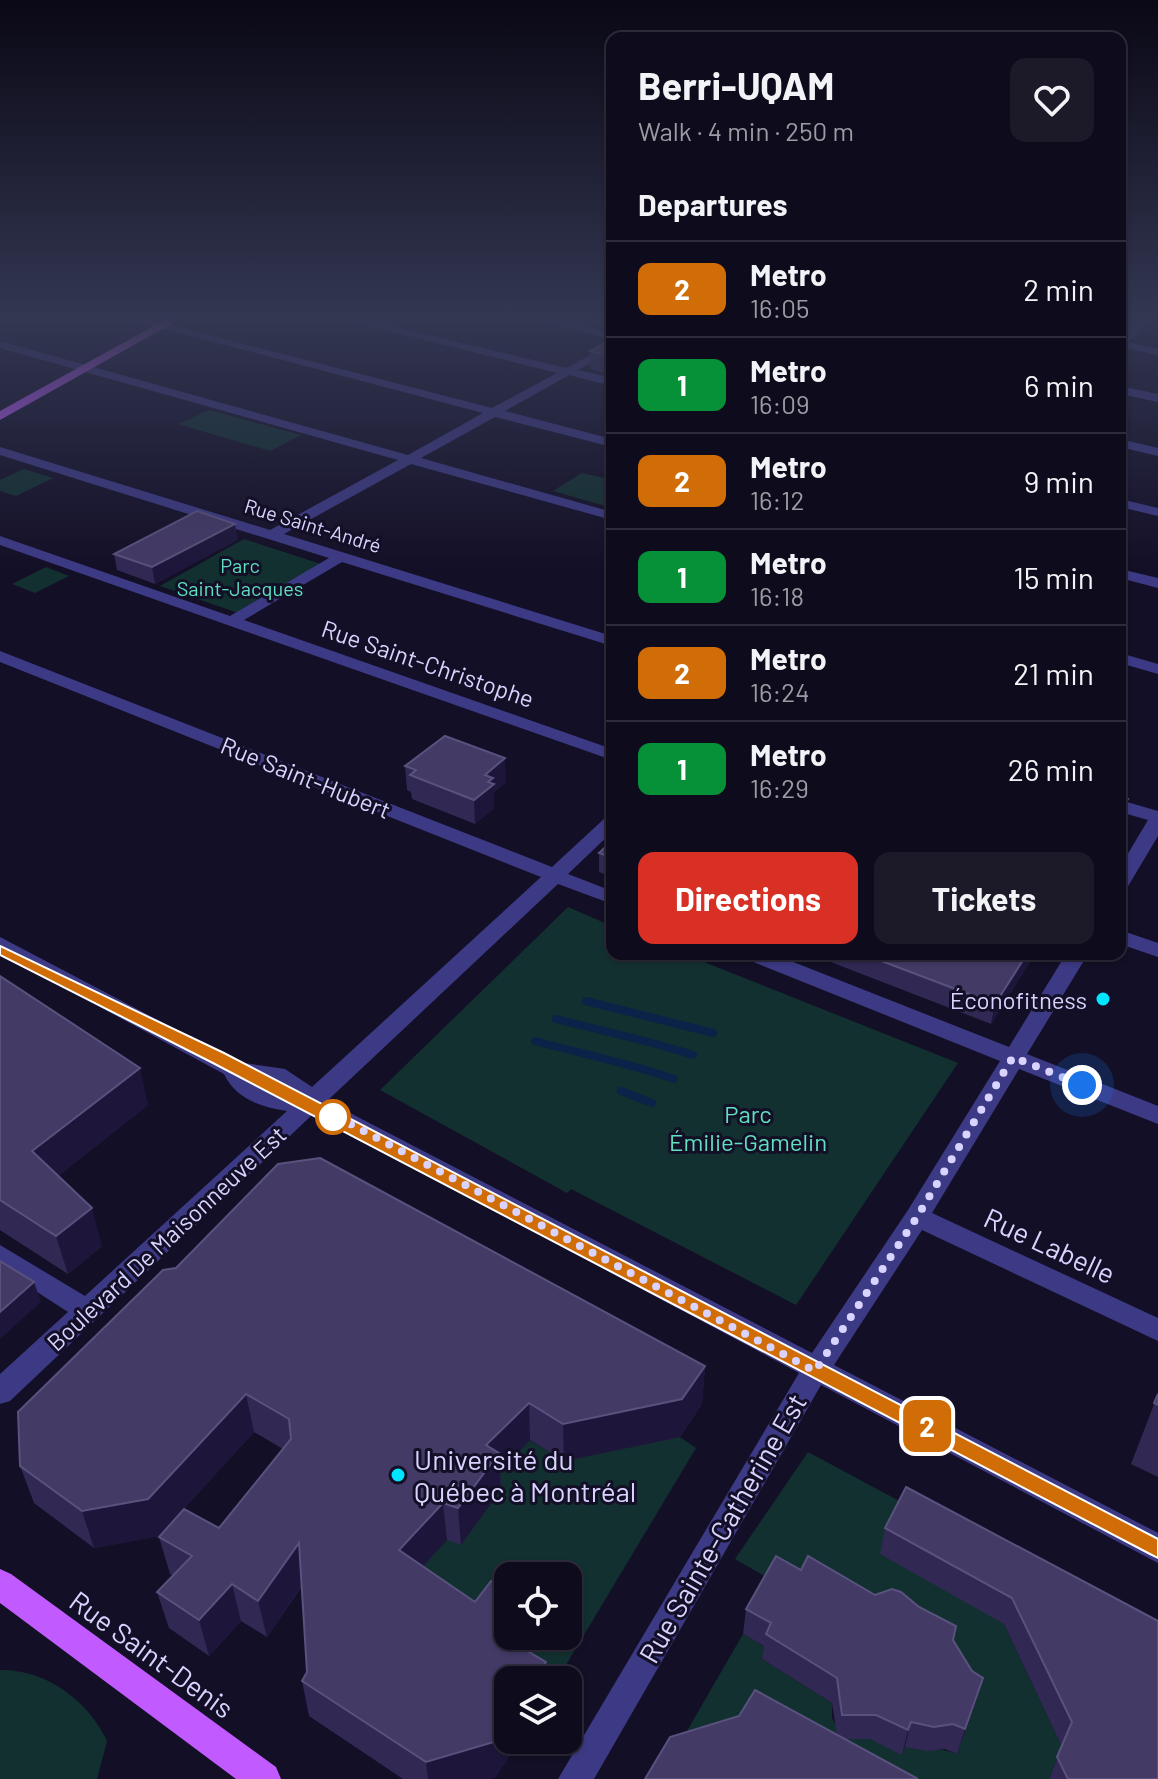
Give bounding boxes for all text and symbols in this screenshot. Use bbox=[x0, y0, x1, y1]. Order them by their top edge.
button: heart bbox=[1010, 58, 1094, 142]
text: Berri-UQAM bbox=[638, 62, 835, 108]
text: Walk · 4 min · 250 m bbox=[638, 115, 854, 146]
text: Departures bbox=[638, 186, 788, 222]
text: Metro bbox=[750, 256, 827, 292]
text: 2 min bbox=[1023, 271, 1094, 307]
text: 2 bbox=[674, 272, 690, 306]
text: 16:05 bbox=[750, 292, 809, 323]
text: Metro bbox=[750, 352, 827, 388]
text: 6 min bbox=[1024, 367, 1094, 403]
text: 1 bbox=[677, 368, 687, 402]
text: 16:09 bbox=[750, 388, 810, 419]
text: Metro bbox=[750, 448, 827, 484]
text: 9 min bbox=[1024, 463, 1094, 499]
text: 2 bbox=[674, 464, 690, 498]
text: 16:12 bbox=[750, 484, 804, 515]
street label: Rue Saint-André bbox=[242, 493, 384, 557]
text: Metro bbox=[750, 544, 827, 580]
park label: Parc Saint-Jacques bbox=[177, 553, 303, 600]
text: 15 min bbox=[1013, 559, 1094, 595]
text: 1 bbox=[677, 560, 687, 594]
text: 16:18 bbox=[750, 580, 804, 611]
street label: Rue Saint-Christophe bbox=[318, 613, 538, 713]
text: Metro bbox=[750, 640, 827, 676]
text: 21 min bbox=[1013, 655, 1094, 691]
text: 2 bbox=[674, 656, 690, 690]
text: 16:24 bbox=[750, 676, 810, 707]
street label: Rue Saint-Hubert bbox=[217, 730, 395, 824]
text: Metro bbox=[750, 736, 827, 772]
text: 26 min bbox=[1008, 751, 1094, 787]
text: 1 bbox=[677, 752, 687, 786]
text: 16:29 bbox=[750, 772, 809, 803]
button: Directions bbox=[638, 852, 858, 944]
button: Tickets bbox=[874, 852, 1094, 944]
place label: Éconofitness bbox=[950, 985, 1087, 1014]
marker: Éconofitness bbox=[1094, 990, 1112, 1008]
your location bbox=[1062, 1065, 1102, 1105]
park label: Parc Émilie-Gamelin bbox=[669, 1099, 827, 1156]
unlabelled marker bbox=[316, 1100, 350, 1134]
street label: Boulevard De Maisonneuve Est bbox=[40, 1120, 292, 1356]
street label: Rue Labelle bbox=[979, 1200, 1121, 1290]
street label: Rue Sainte-Catherine Est bbox=[631, 1387, 813, 1669]
line badge: 2 bbox=[901, 1400, 953, 1452]
text: 2 bbox=[919, 1409, 935, 1443]
place label: Université du Québec à Montréal bbox=[414, 1442, 636, 1508]
marker: Université du Québec à Montréal bbox=[389, 1466, 407, 1484]
map controls bbox=[494, 1562, 582, 1754]
button: locate bbox=[494, 1562, 582, 1650]
street label: Rue Saint-Denis bbox=[63, 1583, 241, 1725]
button: layers bbox=[494, 1666, 582, 1754]

